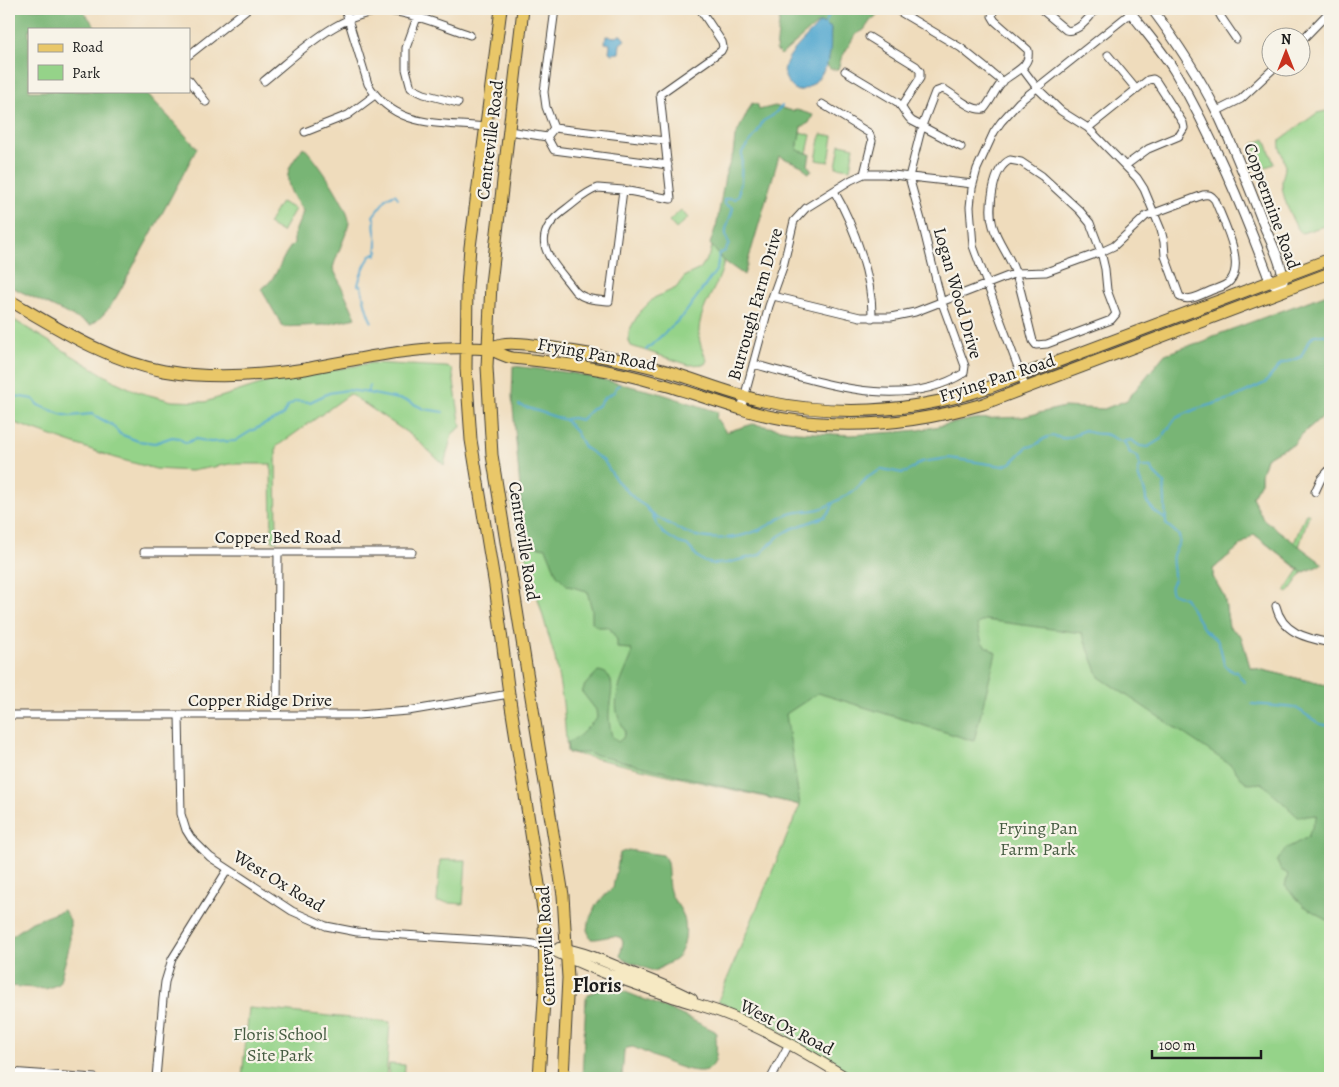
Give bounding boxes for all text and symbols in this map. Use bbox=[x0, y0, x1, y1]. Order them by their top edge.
legend bbox=[28, 28, 190, 92]
north arrow bbox=[1262, 28, 1312, 78]
text: N bbox=[1281, 30, 1291, 49]
text: Road bbox=[72, 37, 104, 57]
text: Park bbox=[72, 63, 101, 83]
street label: Centreville Road bbox=[471, 78, 509, 201]
street label: Coppermine Road bbox=[1238, 139, 1306, 273]
street label: Logan Wood Drive bbox=[928, 224, 988, 362]
street label: Burrough Farm Drive bbox=[722, 225, 788, 383]
street label: Frying Pan Road bbox=[536, 332, 659, 376]
street label: Frying Pan Road bbox=[936, 348, 1058, 408]
street label: Centreville Road bbox=[503, 480, 545, 603]
street label: Copper Bed Road bbox=[215, 525, 342, 549]
street label: Copper Ridge Drive bbox=[188, 688, 332, 712]
park label: Frying Pan Farm Park bbox=[998, 816, 1078, 861]
street label: West Ox Road bbox=[228, 844, 329, 918]
street label: Centreville Road bbox=[531, 885, 561, 1007]
district label: Floris bbox=[573, 972, 621, 999]
street label: West Ox Road bbox=[735, 993, 838, 1061]
park label: Floris School Site Park bbox=[233, 1022, 328, 1067]
scale bar bbox=[1152, 1027, 1260, 1059]
text: 100 m bbox=[1159, 1035, 1196, 1055]

